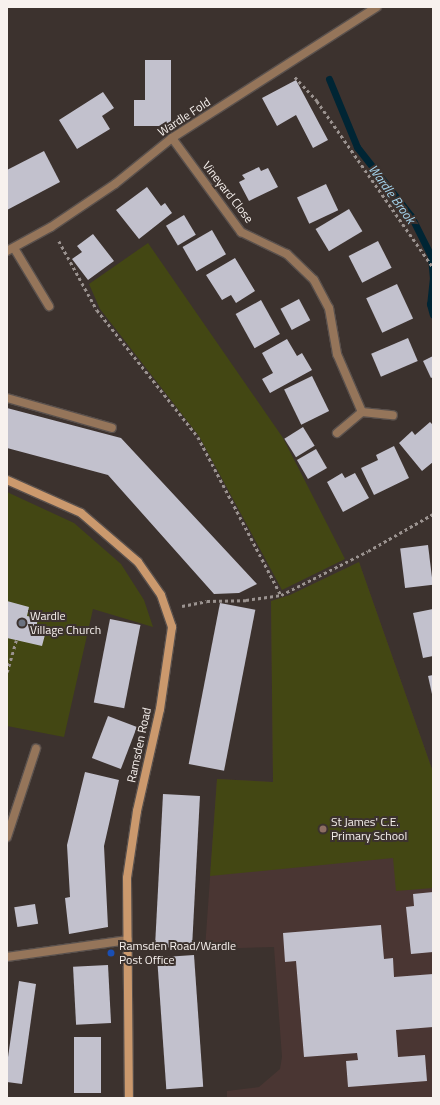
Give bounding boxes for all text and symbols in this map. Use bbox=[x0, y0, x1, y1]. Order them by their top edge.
street label: Wardle Fold bbox=[155, 95, 213, 139]
street label: Vineyard Close bbox=[200, 158, 256, 226]
water label: Wardle Brook bbox=[365, 161, 419, 227]
place label: Wardle Village Church bbox=[30, 609, 101, 637]
marker: Wardle Village Church bbox=[17, 618, 27, 628]
street label: Ramsden Road bbox=[124, 706, 154, 784]
place label: St James' C.E. Primary School bbox=[331, 815, 407, 843]
marker: St James' C.E. Primary School bbox=[318, 824, 328, 834]
place label: Ramsden Road/Wardle Post Office bbox=[119, 939, 236, 967]
marker: Ramsden Road/Wardle Post Office bbox=[106, 948, 116, 958]

